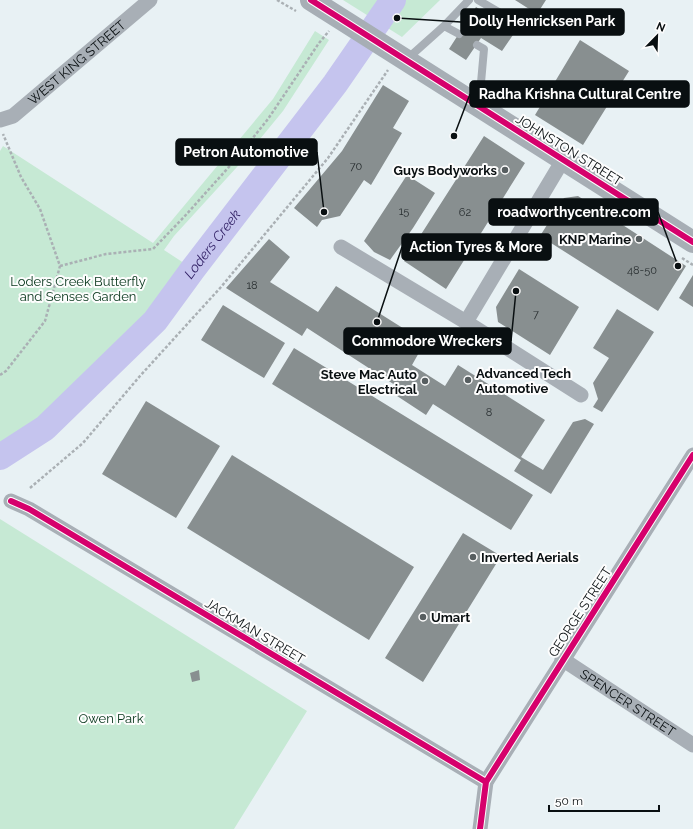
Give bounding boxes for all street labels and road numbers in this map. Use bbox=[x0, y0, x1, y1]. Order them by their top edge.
street label: WEST KING STREET bbox=[25, 17, 128, 107]
street label: JOHNSTON STREET bbox=[513, 111, 625, 189]
street label: GEORGE STREET bbox=[545, 564, 615, 660]
street label: JACKMAN STREET bbox=[203, 595, 308, 667]
street label: SPENCER STREET bbox=[578, 666, 678, 739]

